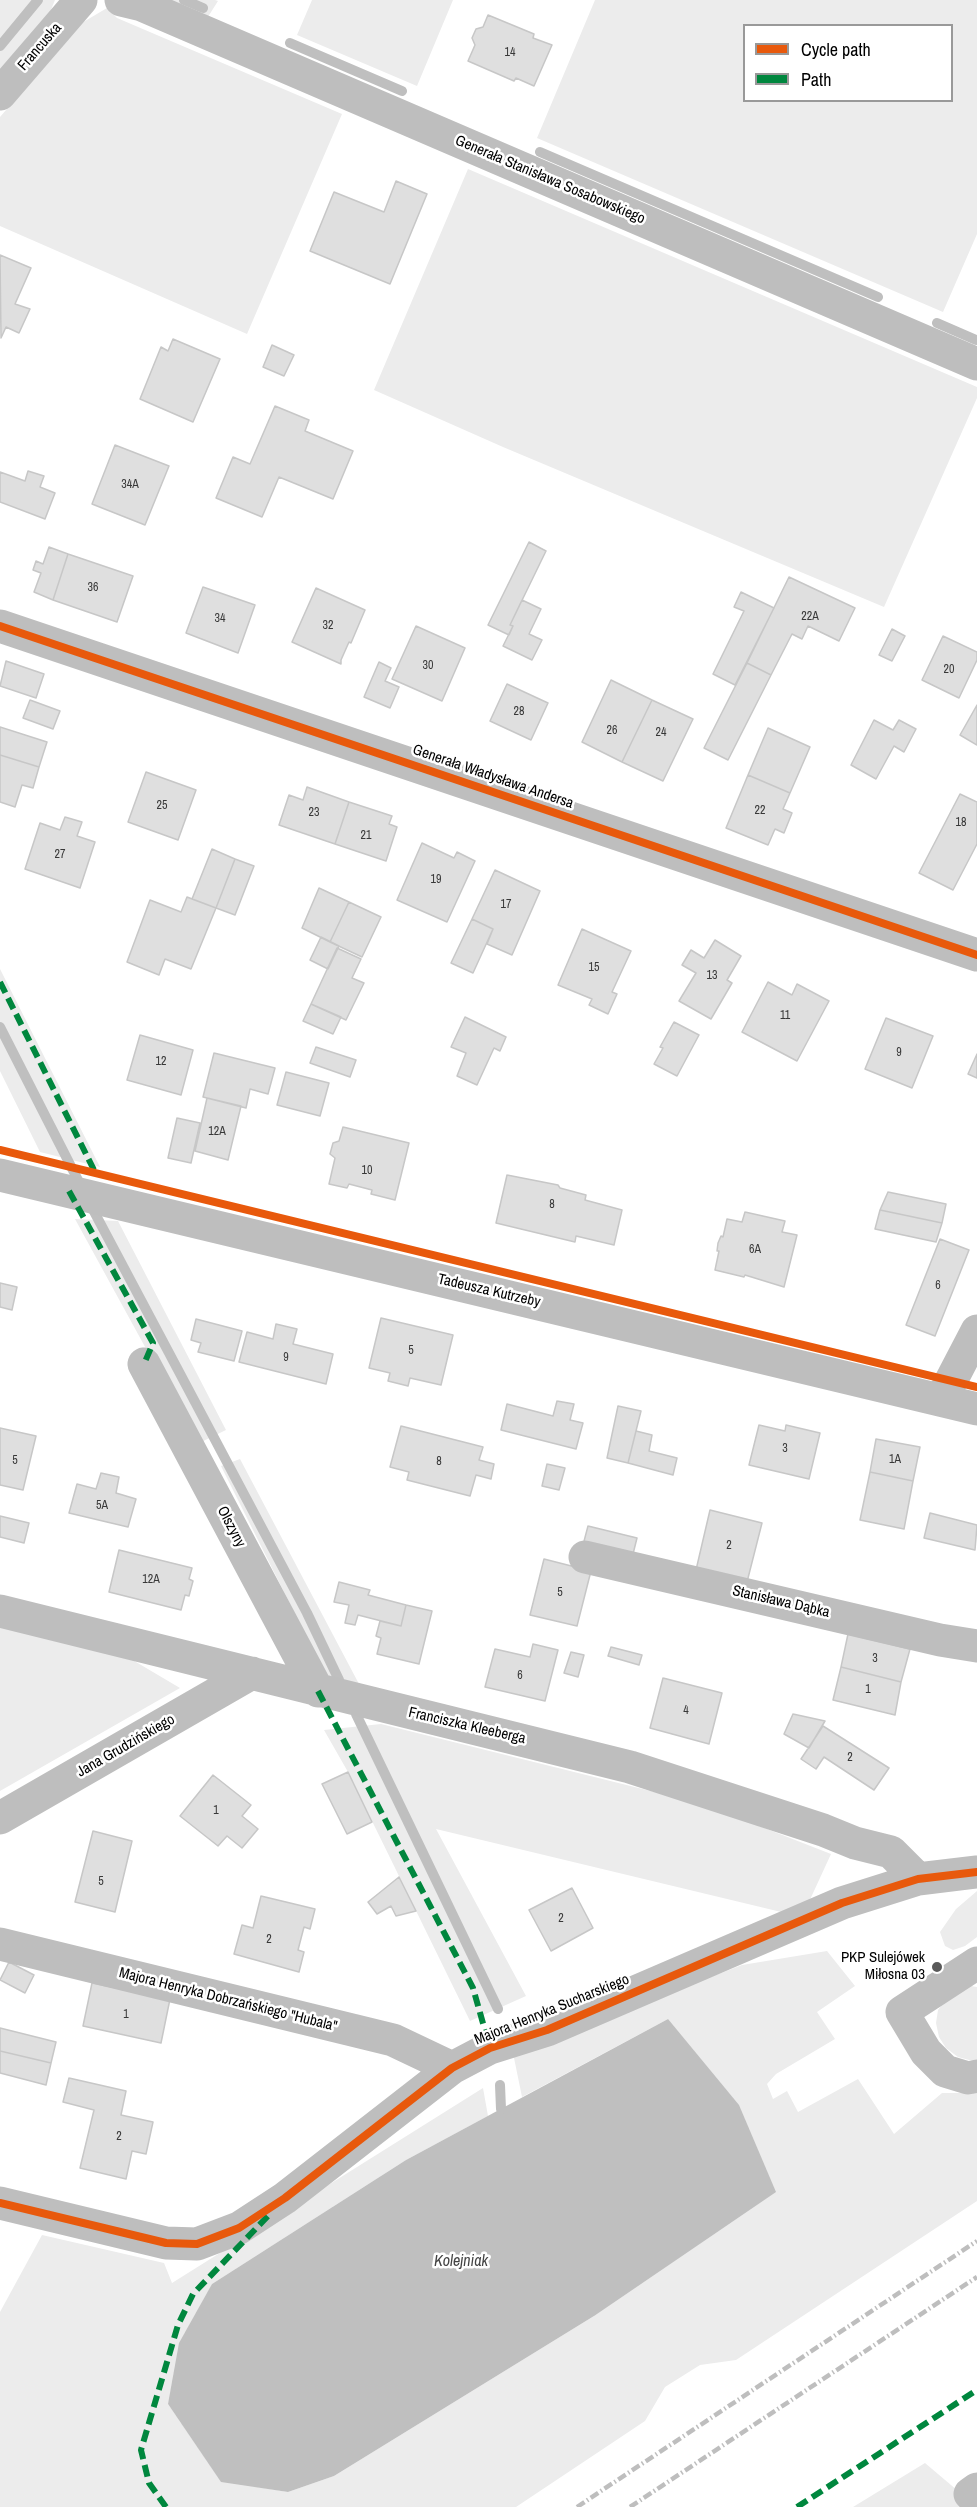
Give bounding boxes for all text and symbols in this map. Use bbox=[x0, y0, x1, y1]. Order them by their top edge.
street label: Francuska bbox=[14, 19, 66, 75]
legend bbox=[743, 24, 953, 102]
text: Cycle path bbox=[801, 37, 871, 62]
house number: 14 bbox=[505, 46, 515, 60]
text: Path bbox=[801, 67, 831, 92]
street label: Generała Stanisława Sosabowskiego bbox=[452, 132, 648, 228]
house number: 34A bbox=[121, 478, 139, 492]
house number: 36 bbox=[88, 581, 98, 595]
house number: 22A bbox=[801, 610, 819, 624]
house number: 34 bbox=[215, 612, 225, 626]
house number: 32 bbox=[323, 619, 333, 633]
house number: 30 bbox=[423, 659, 433, 673]
house number: 20 bbox=[944, 663, 954, 677]
house number: 28 bbox=[514, 705, 524, 719]
house number: 26 bbox=[607, 724, 617, 738]
house number: 24 bbox=[656, 726, 666, 740]
street label: Generała Władysława Andersa bbox=[410, 741, 576, 813]
house number: 25 bbox=[157, 799, 167, 813]
house number: 22 bbox=[755, 804, 765, 818]
house number: 23 bbox=[309, 806, 319, 820]
house number: 18 bbox=[956, 816, 966, 830]
house number: 21 bbox=[361, 829, 371, 843]
house number: 27 bbox=[55, 848, 65, 862]
house number: 19 bbox=[431, 873, 441, 887]
house number: 17 bbox=[501, 898, 511, 912]
house number: 15 bbox=[589, 961, 599, 975]
house number: 13 bbox=[707, 969, 717, 983]
house number: 11 bbox=[780, 1009, 790, 1023]
house number: 9 bbox=[896, 1046, 902, 1060]
house number: 12 bbox=[156, 1055, 166, 1069]
house number: 12A bbox=[208, 1125, 226, 1139]
house number: 10 bbox=[362, 1164, 372, 1178]
house number: 8 bbox=[549, 1198, 555, 1212]
house number: 6A bbox=[749, 1243, 761, 1257]
street label: Tadeusza Kutrzeby bbox=[436, 1270, 542, 1312]
house number: 6 bbox=[935, 1279, 941, 1293]
house number: 5 bbox=[408, 1344, 414, 1358]
house number: 9 bbox=[283, 1351, 289, 1365]
house number: 3 bbox=[782, 1442, 788, 1456]
house number: 1A bbox=[889, 1453, 901, 1467]
house number: 5 bbox=[12, 1454, 18, 1468]
house number: 8 bbox=[436, 1455, 442, 1469]
house number: 5A bbox=[96, 1499, 108, 1513]
street label: Olszyny bbox=[213, 1503, 249, 1551]
house number: 2 bbox=[726, 1539, 732, 1553]
house number: 12A bbox=[142, 1573, 160, 1587]
street label: Stanisława Dąbka bbox=[731, 1582, 831, 1622]
house number: 5 bbox=[557, 1586, 563, 1600]
house number: 3 bbox=[872, 1652, 878, 1666]
house number: 6 bbox=[517, 1669, 523, 1683]
house number: 1 bbox=[865, 1683, 871, 1697]
street label: Franciszka Kleeberga bbox=[407, 1704, 527, 1748]
house number: 4 bbox=[683, 1704, 689, 1718]
street label: Jana Grudzińskiego bbox=[74, 1711, 178, 1781]
house number: 2 bbox=[847, 1751, 853, 1765]
house number: 1 bbox=[213, 1804, 219, 1818]
house number: 5 bbox=[98, 1875, 104, 1889]
house number: 2 bbox=[558, 1912, 564, 1926]
house number: 2 bbox=[266, 1933, 272, 1947]
place label: PKP Sulejówek Miłosna 03 bbox=[841, 1949, 925, 1984]
marker: PKP Sulejówek Miłosna 03 bbox=[930, 1960, 944, 1974]
street label: Majora Henryka Dobrzańskiego "Hubala" bbox=[117, 1964, 339, 2036]
street label: Majora Henryka Sucharskiego bbox=[472, 1971, 632, 2049]
house number: 1 bbox=[123, 2008, 129, 2022]
house number: 2 bbox=[116, 2130, 122, 2144]
water label: Kolejniak bbox=[434, 2252, 488, 2272]

